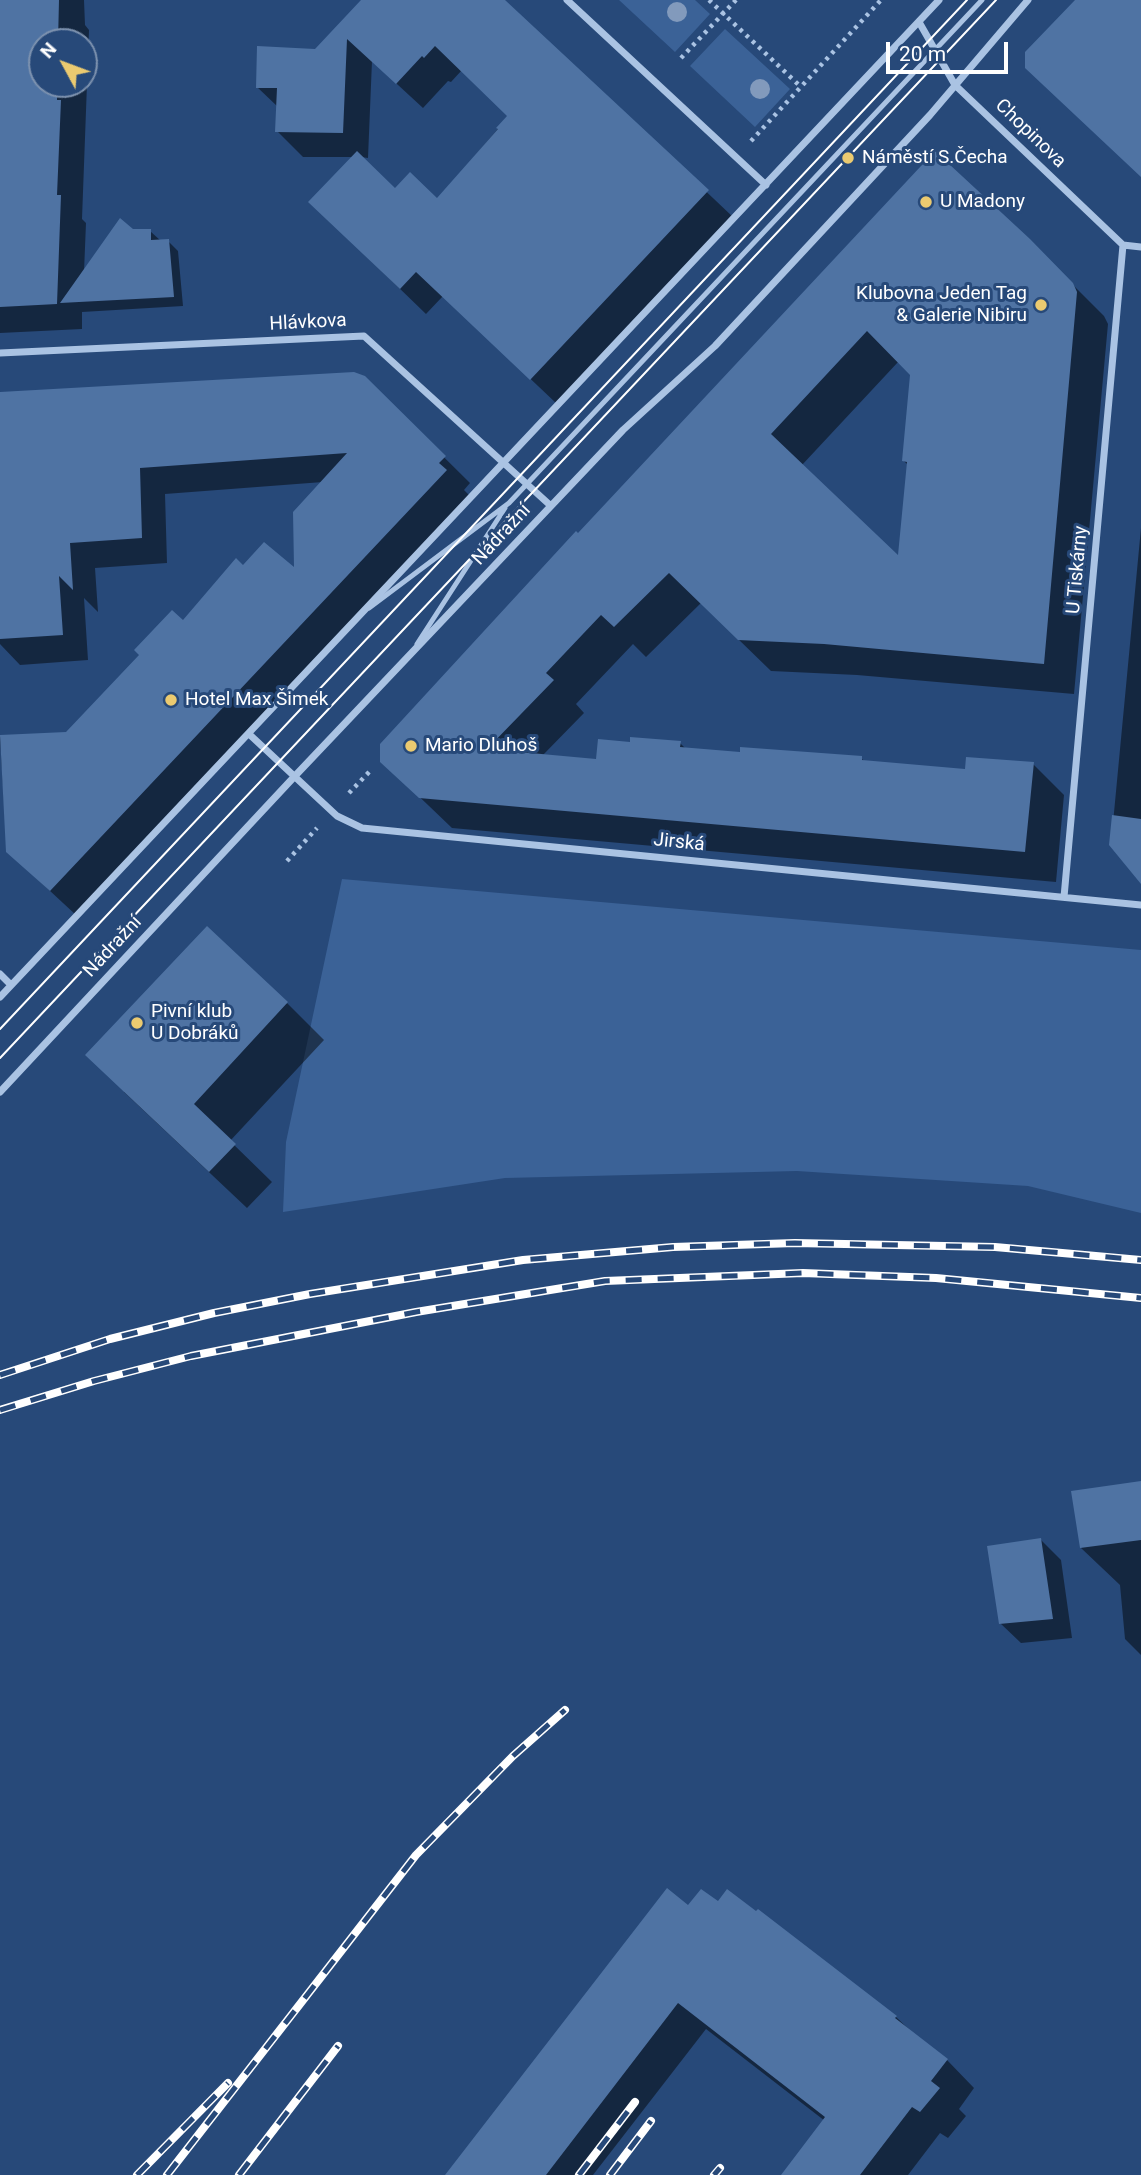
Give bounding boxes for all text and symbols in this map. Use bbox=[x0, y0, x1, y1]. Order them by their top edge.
north arrow bbox=[28, 28, 98, 98]
scale bar bbox=[889, 28, 1012, 72]
text: N bbox=[35, 38, 61, 63]
text: 20 m bbox=[899, 42, 946, 66]
street label: Chopinova bbox=[990, 95, 1070, 173]
place label: Náměstí S.Čecha bbox=[862, 147, 1008, 169]
marker: Náměstí S.Čecha bbox=[840, 150, 856, 166]
place label: U Madony bbox=[940, 191, 1025, 213]
marker: U Madony bbox=[918, 194, 934, 210]
place label: Klubovna Jeden Tag & Galerie Nibiru bbox=[856, 283, 1027, 327]
marker: Klubovna Jeden Tag & Galerie Nibiru bbox=[1033, 297, 1049, 313]
street label: Hlávkova bbox=[269, 310, 347, 336]
street label: Nádražní bbox=[468, 500, 536, 570]
street label: U Tiskárny bbox=[1063, 525, 1093, 615]
place label: Hotel Max Šimek bbox=[185, 689, 328, 711]
marker: Hotel Max Šimek bbox=[163, 692, 179, 708]
place label: Mario Dluhoš bbox=[425, 735, 537, 757]
marker: Mario Dluhoš bbox=[403, 738, 419, 754]
street label: Jirská bbox=[652, 829, 706, 857]
street label: Nádražní bbox=[79, 912, 147, 982]
place label: Pivní klub U Dobráků bbox=[151, 1001, 239, 1045]
marker: Pivní klub U Dobráků bbox=[129, 1015, 145, 1031]

